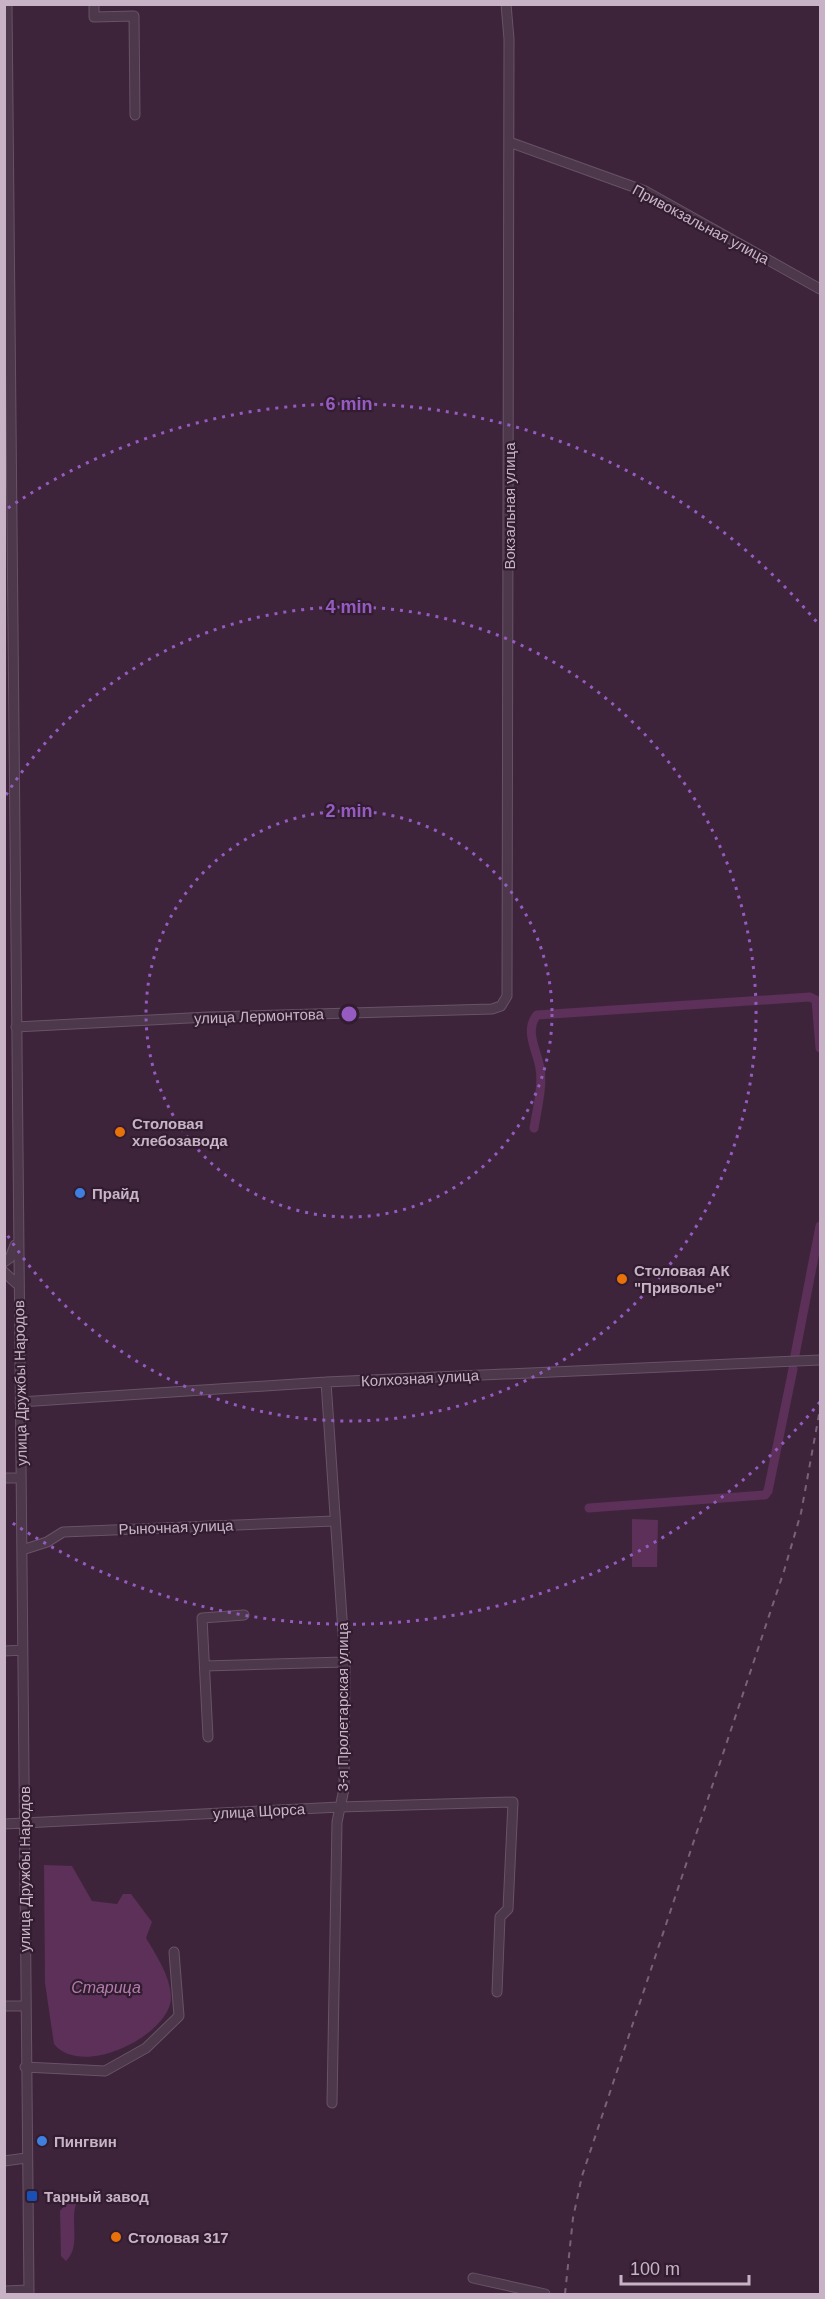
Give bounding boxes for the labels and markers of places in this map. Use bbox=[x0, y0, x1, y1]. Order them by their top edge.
centre of rings bbox=[339, 1004, 359, 1024]
place label: Столовая хлебозавода bbox=[132, 1115, 228, 1149]
marker: Столовая хлебозавода bbox=[113, 1125, 127, 1139]
place label: Прайд bbox=[92, 1185, 140, 1202]
marker: Прайд bbox=[73, 1186, 87, 1200]
place label: Столовая АК "Приволье" bbox=[634, 1262, 730, 1296]
marker: Столовая АК "Приволье" bbox=[615, 1272, 629, 1286]
place label: Пингвин bbox=[54, 2133, 117, 2150]
marker: Пингвин bbox=[35, 2134, 49, 2148]
place label: Тарный завод bbox=[44, 2188, 149, 2205]
marker: Тарный завод bbox=[25, 2189, 39, 2203]
place label: Столовая 317 bbox=[128, 2229, 229, 2246]
marker: Столовая 317 bbox=[109, 2230, 123, 2244]

